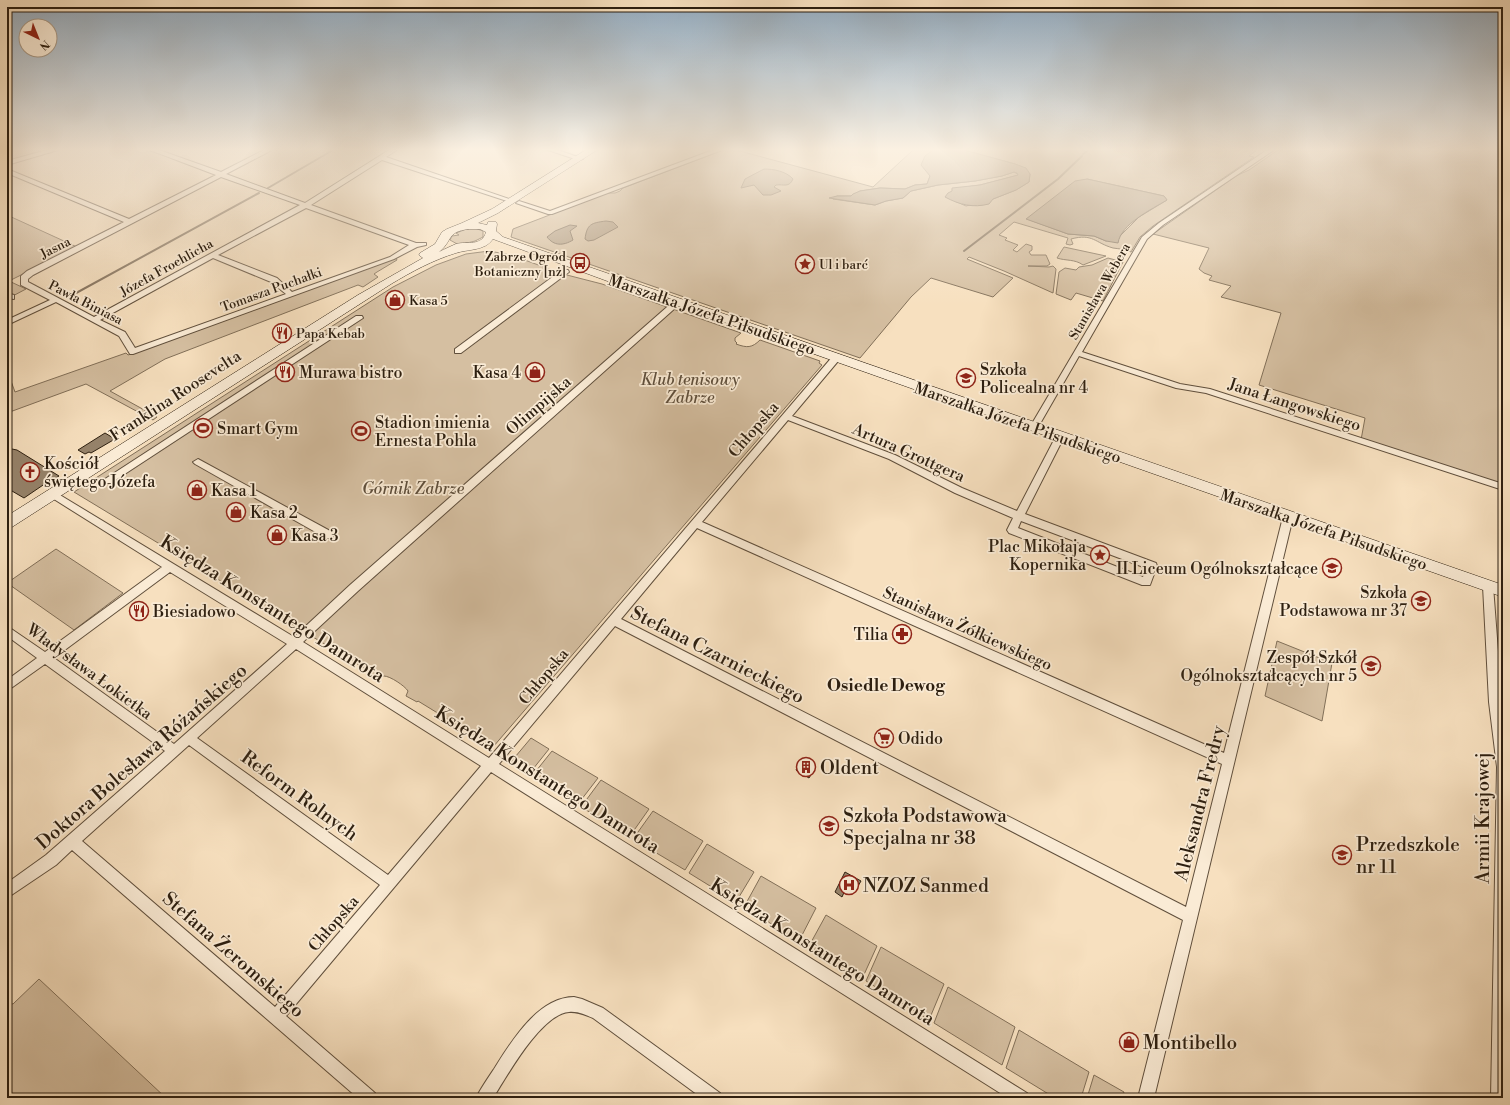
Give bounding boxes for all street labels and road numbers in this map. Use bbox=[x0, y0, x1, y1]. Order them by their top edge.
street label: Jasna bbox=[37, 233, 74, 263]
street label: Józefa Froehlicha bbox=[116, 235, 216, 301]
street label: Stanisława Webera bbox=[1066, 240, 1134, 343]
street label: Tomasza Puchałki bbox=[219, 264, 324, 316]
street label: Marszałka Józefa Piłsudskiego bbox=[605, 270, 818, 360]
street label: Pawła Biniasa bbox=[46, 277, 126, 329]
street label: Franklina Roosevelta bbox=[106, 345, 246, 446]
street label: Olimpijska bbox=[502, 371, 576, 440]
street label: Jana Łangowskiego bbox=[1225, 374, 1364, 436]
street label: Marszałka Józefa Piłsudskiego bbox=[911, 378, 1124, 468]
street label: Chłopska bbox=[724, 397, 784, 462]
street label: Artura Grottgera bbox=[848, 419, 969, 487]
street label: Marszałka Józefa Piłsudskiego bbox=[1217, 485, 1430, 575]
street label: Księdza Konstantego Damrota bbox=[156, 530, 390, 688]
street label: Stanisława Żółkiewskiego bbox=[880, 581, 1056, 675]
street label: Stefana Czarnieckiego bbox=[627, 601, 808, 709]
street label: Władysława Łokietka bbox=[22, 619, 157, 725]
street label: Chłopska bbox=[514, 644, 574, 709]
street label: Doktora Bolesława Różańskiego bbox=[31, 658, 252, 855]
street label: Księdza Konstantego Damrota bbox=[431, 701, 665, 859]
street label: Aleksandra Fredry bbox=[1169, 722, 1231, 884]
street label: Reform Rolnych bbox=[236, 745, 363, 846]
street label: Armii Krajowej bbox=[1471, 752, 1495, 885]
street label: Księdza Konstantego Damrota bbox=[706, 873, 940, 1031]
street label: Stefana Żeromskiego bbox=[157, 886, 310, 1023]
street label: Chłopska bbox=[304, 891, 364, 956]

